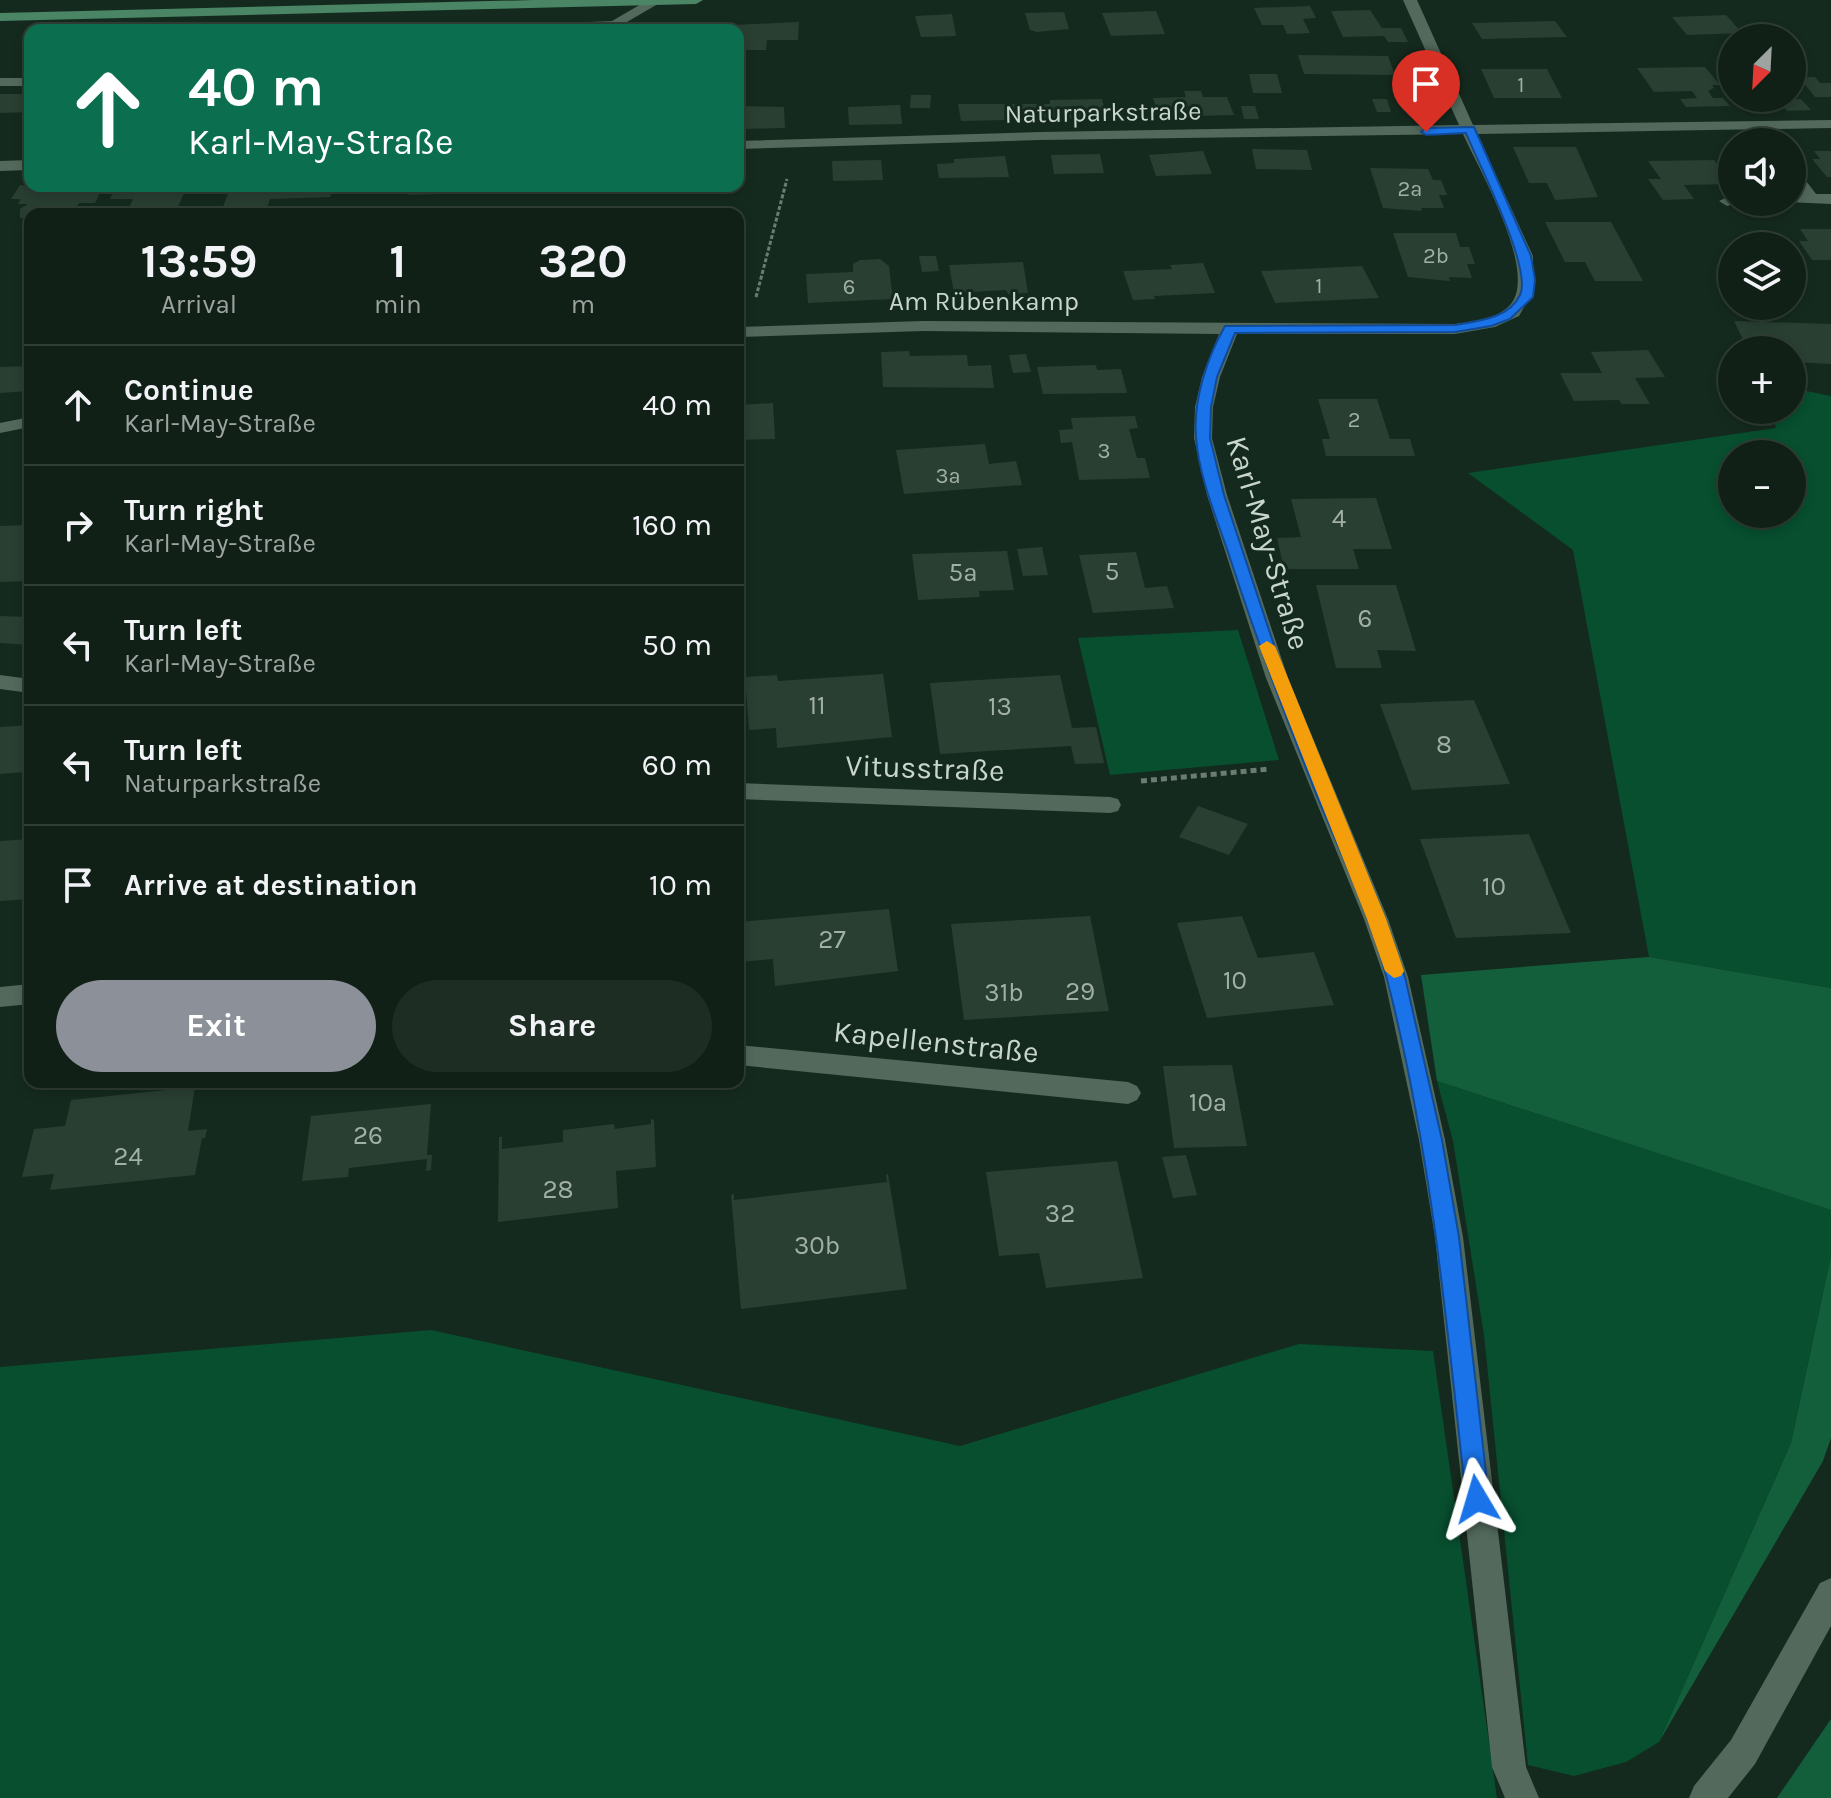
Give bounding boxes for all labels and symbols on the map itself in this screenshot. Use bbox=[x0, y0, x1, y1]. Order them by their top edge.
north arrow bbox=[1718, 24, 1806, 112]
pin bbox=[1392, 50, 1460, 132]
house number: 1 bbox=[1517, 72, 1525, 98]
street label: Naturparkstraße bbox=[1004, 95, 1202, 130]
house number: 2a bbox=[1398, 176, 1422, 202]
house number: 2b bbox=[1423, 243, 1449, 269]
house number: 1 bbox=[1315, 273, 1323, 299]
house number: 6 bbox=[843, 274, 855, 300]
street label: Am Rübenkamp bbox=[889, 286, 1079, 317]
house number: 2 bbox=[1348, 407, 1360, 433]
street label: Karl-May-Straße bbox=[1218, 432, 1318, 654]
house number: 3 bbox=[1098, 438, 1111, 464]
house number: 3a bbox=[935, 463, 961, 489]
house number: 4 bbox=[1332, 503, 1346, 534]
house number: 5 bbox=[1105, 556, 1119, 587]
house number: 5a bbox=[949, 557, 978, 588]
house number: 6 bbox=[1358, 603, 1372, 634]
house number: 11 bbox=[808, 690, 826, 721]
house number: 13 bbox=[988, 691, 1012, 722]
house number: 8 bbox=[1436, 729, 1452, 760]
street label: Vitusstraße bbox=[845, 747, 1005, 789]
house number: 10 bbox=[1482, 871, 1506, 902]
house number: 27 bbox=[818, 924, 846, 955]
house number: 10 bbox=[1223, 965, 1247, 996]
house number: 29 bbox=[1065, 976, 1095, 1007]
house number: 31b bbox=[984, 977, 1024, 1008]
street label: Kapellenstraße bbox=[832, 1013, 1040, 1071]
house number: 10a bbox=[1189, 1087, 1227, 1118]
house number: 26 bbox=[353, 1120, 383, 1151]
house number: 24 bbox=[113, 1141, 143, 1172]
house number: 28 bbox=[542, 1174, 574, 1205]
house number: 32 bbox=[1045, 1198, 1075, 1229]
house number: 30b bbox=[794, 1230, 840, 1261]
position arrow bbox=[1435, 1457, 1519, 1541]

